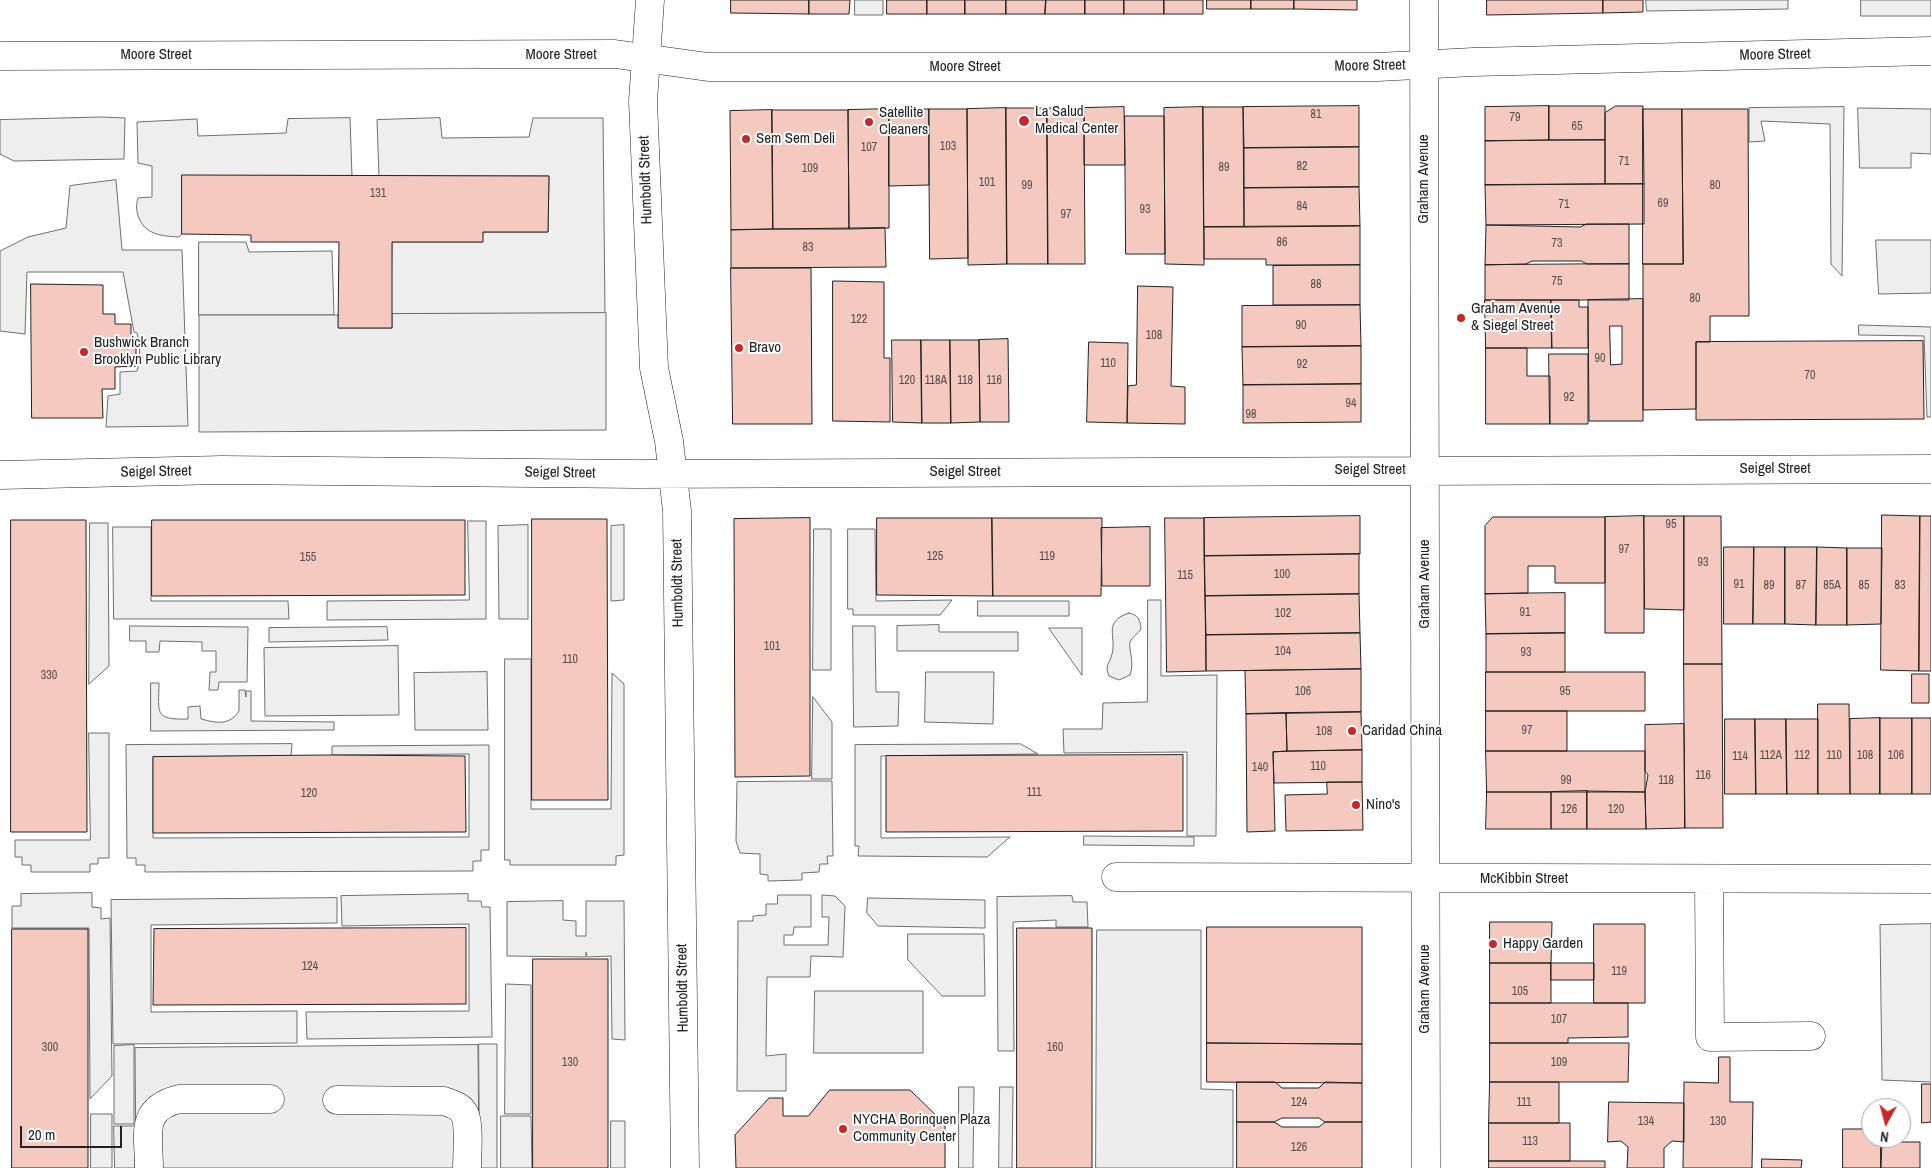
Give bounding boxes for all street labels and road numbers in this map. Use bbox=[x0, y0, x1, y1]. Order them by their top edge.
street label: Moore Street bbox=[1739, 45, 1811, 65]
street label: Moore Street bbox=[120, 46, 192, 64]
street label: Moore Street bbox=[525, 46, 597, 64]
street label: Moore Street bbox=[1334, 56, 1406, 76]
street label: Moore Street bbox=[929, 58, 1001, 76]
street label: Graham Avenue bbox=[1415, 134, 1433, 224]
street label: Humboldt Street bbox=[635, 135, 657, 225]
street label: Seigel Street bbox=[1739, 460, 1811, 478]
street label: Seigel Street bbox=[1334, 461, 1406, 479]
street label: Seigel Street bbox=[120, 462, 192, 482]
street label: Seigel Street bbox=[524, 463, 596, 483]
street label: Seigel Street bbox=[929, 463, 1001, 481]
street label: Humboldt Street bbox=[668, 538, 688, 628]
street label: Graham Avenue bbox=[1416, 539, 1434, 629]
street label: McKibbin Street bbox=[1480, 870, 1568, 888]
street label: Humboldt Street bbox=[673, 943, 693, 1033]
street label: Graham Avenue bbox=[1416, 944, 1434, 1034]

